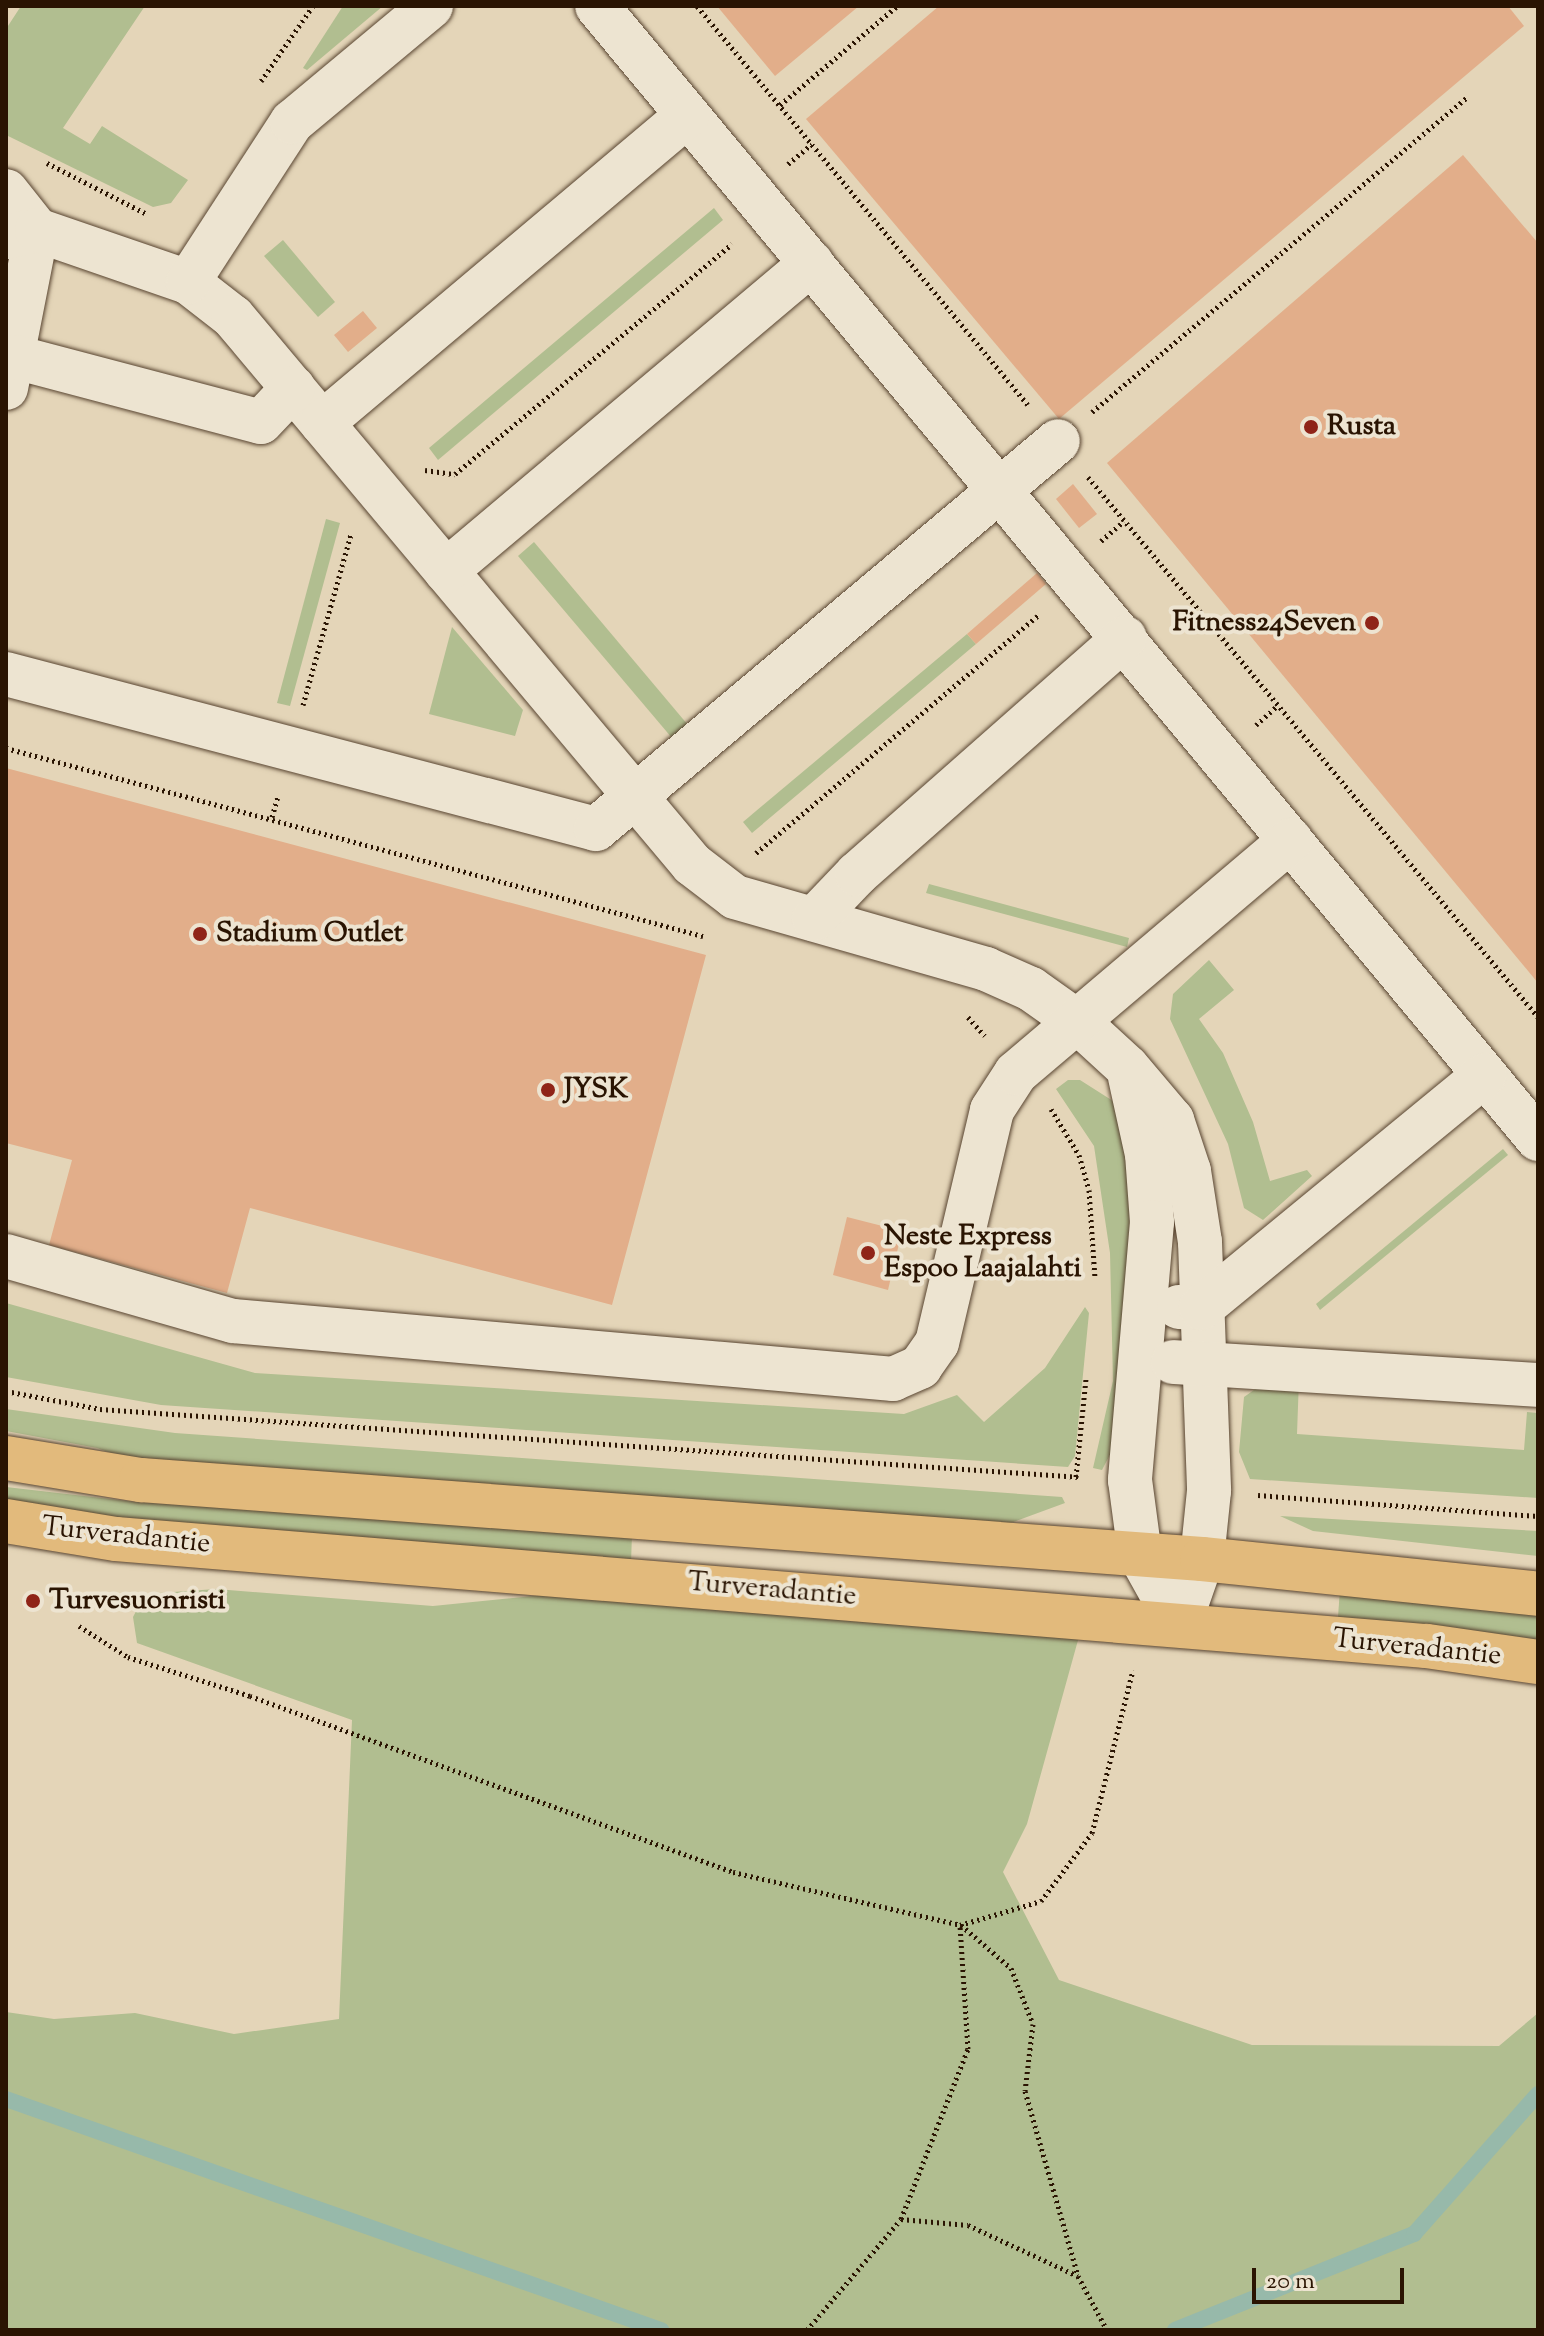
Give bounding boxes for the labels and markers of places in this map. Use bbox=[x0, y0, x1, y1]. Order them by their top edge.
place label: Rusta bbox=[1327, 410, 1396, 444]
marker: Rusta bbox=[1302, 418, 1320, 436]
place label: Fitness24Seven bbox=[1172, 606, 1356, 640]
marker: Fitness24Seven bbox=[1363, 614, 1381, 632]
place label: Stadium Outlet bbox=[216, 917, 403, 951]
marker: Stadium Outlet bbox=[191, 925, 209, 943]
place label: JYSK bbox=[564, 1073, 628, 1107]
marker: JYSK bbox=[539, 1081, 557, 1099]
place label: Neste Express Espoo Laajalahti bbox=[884, 1220, 1082, 1286]
marker: Neste Express Espoo Laajalahti bbox=[859, 1244, 877, 1262]
place label: Turvesuonristi bbox=[49, 1584, 225, 1618]
marker: Turvesuonristi bbox=[24, 1592, 42, 1610]

